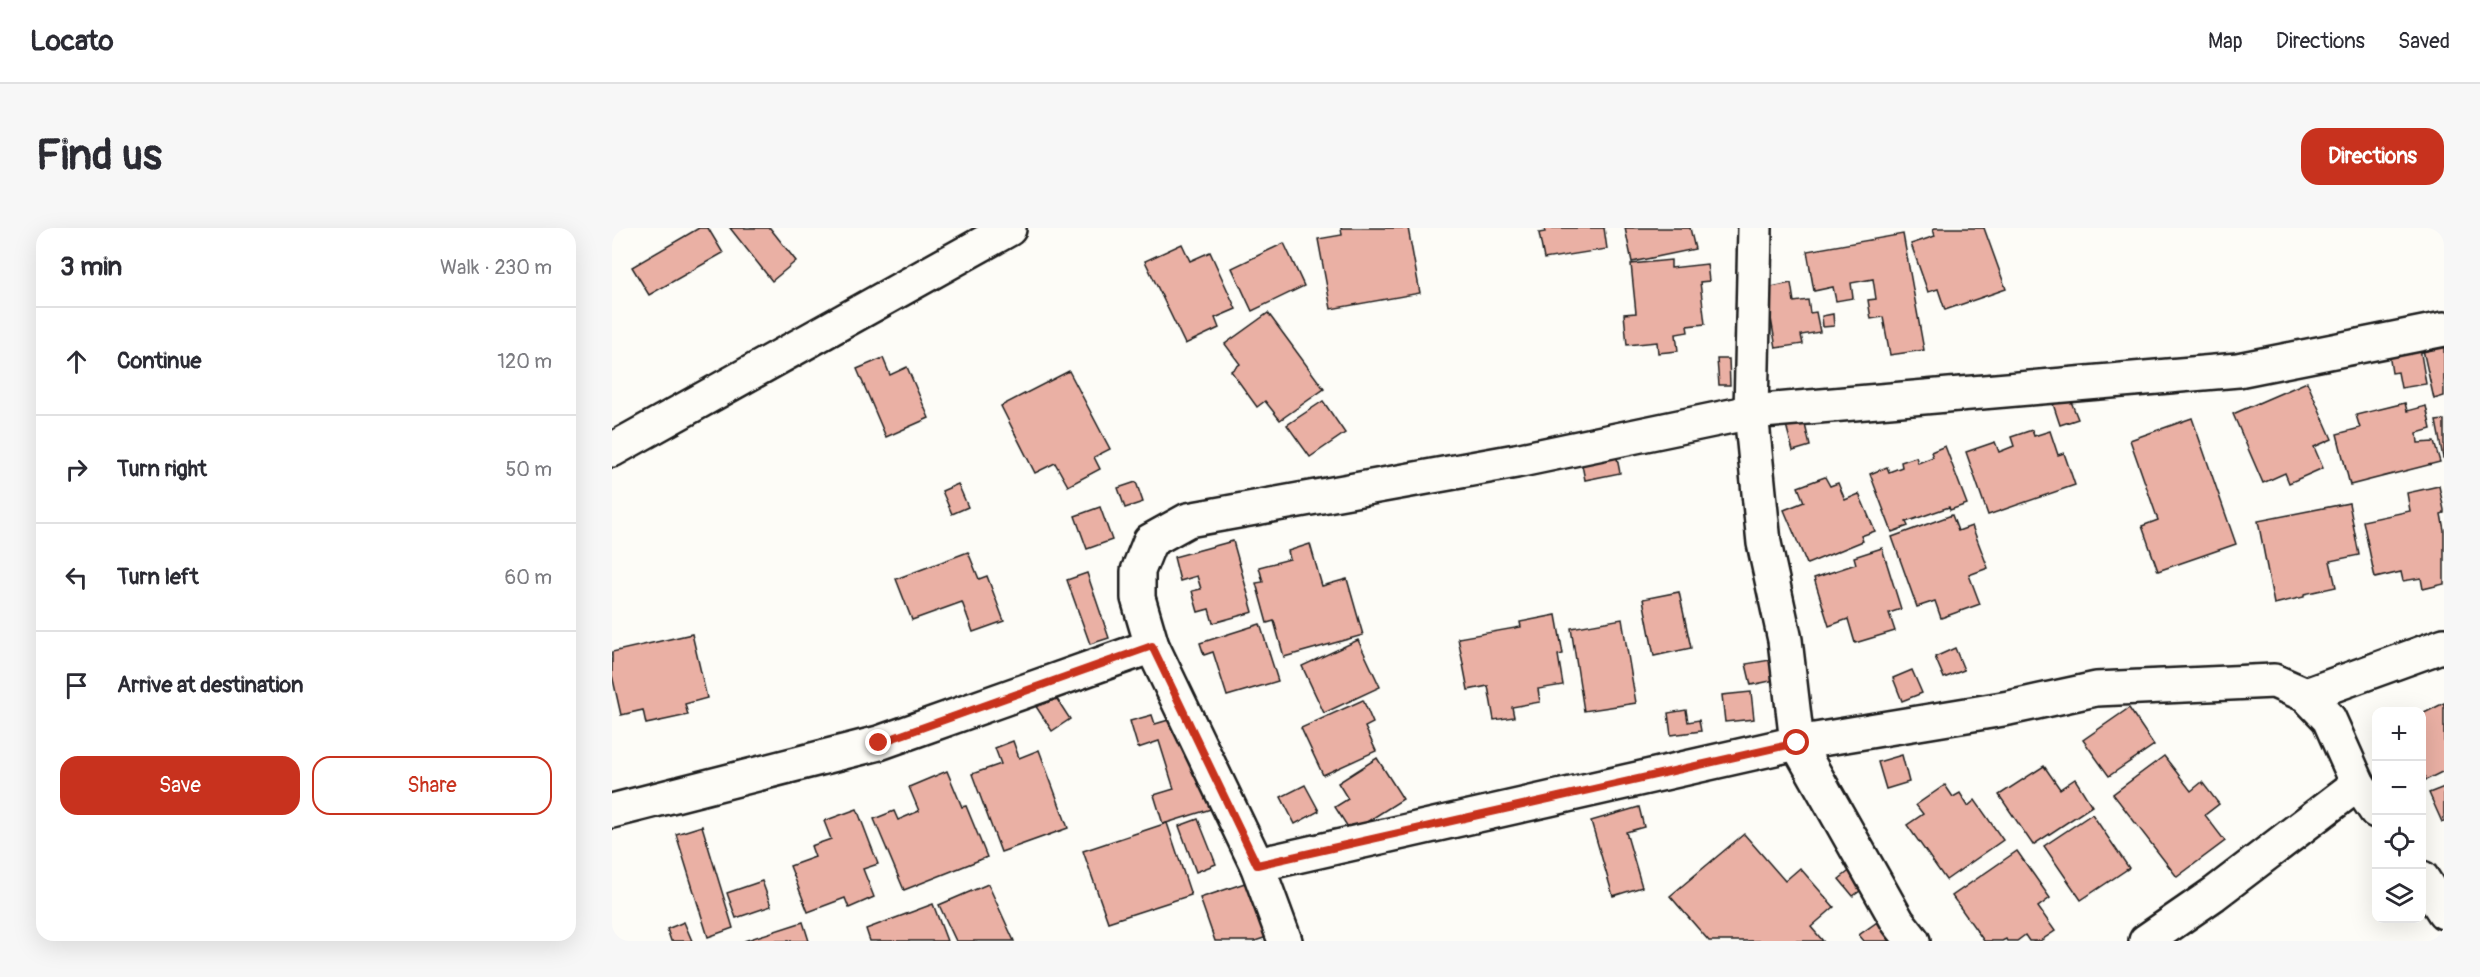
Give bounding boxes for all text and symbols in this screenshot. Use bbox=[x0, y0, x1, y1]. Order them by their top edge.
text: Locato bbox=[30, 24, 114, 59]
text: Map bbox=[2208, 28, 2243, 55]
text: Directions bbox=[2276, 28, 2365, 55]
text: Saved bbox=[2398, 28, 2450, 55]
button: Directions bbox=[2301, 128, 2444, 185]
text: Find us bbox=[36, 130, 162, 182]
text: 3 min bbox=[60, 251, 122, 283]
text: Walk · 230 m bbox=[440, 255, 552, 280]
icon: ahead bbox=[60, 345, 93, 378]
text: Continue bbox=[117, 347, 201, 375]
text: 120 m bbox=[497, 349, 552, 374]
icon: right bbox=[60, 453, 93, 486]
text: Turn right bbox=[117, 455, 207, 483]
text: 50 m bbox=[505, 457, 552, 482]
icon: left bbox=[60, 561, 93, 594]
text: Turn left bbox=[117, 563, 199, 591]
text: 60 m bbox=[505, 565, 552, 590]
icon: arrive bbox=[60, 669, 93, 702]
text: Arrive at destination bbox=[117, 671, 303, 699]
map controls bbox=[2372, 707, 2426, 923]
button: + bbox=[2372, 707, 2426, 761]
route end bbox=[865, 729, 891, 755]
route start bbox=[1783, 729, 1809, 755]
button: Save bbox=[60, 756, 300, 815]
button: Share bbox=[312, 756, 552, 815]
button: − bbox=[2372, 761, 2426, 815]
button: locate bbox=[2372, 815, 2426, 869]
button: layers bbox=[2372, 869, 2426, 923]

